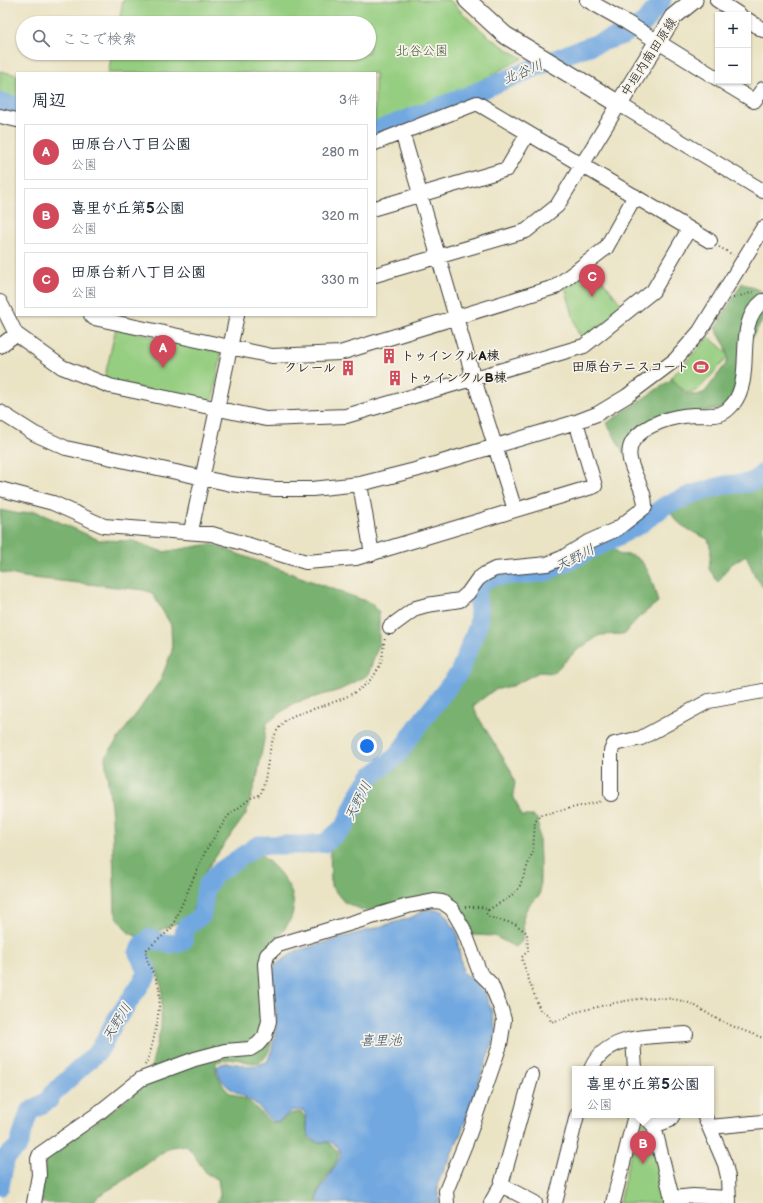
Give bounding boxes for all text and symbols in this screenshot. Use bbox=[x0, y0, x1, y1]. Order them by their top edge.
map controls bbox=[715, 12, 751, 84]
button: + bbox=[715, 12, 751, 48]
street label: 中垣内南田原線 bbox=[618, 14, 681, 100]
search box bbox=[16, 16, 376, 60]
icon: search bbox=[30, 27, 52, 49]
text: ここで検索 bbox=[62, 30, 137, 49]
park label: 北谷公園 bbox=[396, 43, 448, 59]
button: − bbox=[715, 48, 751, 84]
water label: 北谷川 bbox=[500, 56, 546, 88]
text: 周辺 bbox=[32, 91, 66, 111]
text: 3件 bbox=[339, 92, 360, 108]
text: 田原台八丁目公園 bbox=[71, 135, 191, 154]
text: A bbox=[42, 144, 50, 160]
text: 280 m bbox=[322, 144, 359, 160]
text: 公園 bbox=[71, 157, 97, 173]
text: 喜里が丘第5公園 bbox=[71, 199, 185, 218]
text: B bbox=[41, 208, 51, 224]
text: 320 m bbox=[321, 208, 359, 224]
text: 公園 bbox=[71, 221, 97, 237]
text: 田原台新八丁目公園 bbox=[71, 263, 206, 282]
pin: C bbox=[579, 264, 605, 297]
text: C bbox=[41, 272, 51, 288]
text: 330 m bbox=[321, 272, 359, 288]
text: 公園 bbox=[71, 285, 97, 301]
pin: A bbox=[150, 335, 176, 368]
building icon: トゥインクルA棟 bbox=[380, 347, 398, 365]
place label: トゥインクルA棟 bbox=[401, 348, 499, 364]
sports icon: 田原台テニスコート bbox=[692, 358, 710, 376]
building icon: クレール bbox=[339, 359, 357, 377]
place label: 田原台テニスコート bbox=[572, 359, 689, 375]
place label: クレール bbox=[284, 360, 336, 376]
building icon: トゥインクルB棟 bbox=[386, 369, 404, 387]
place label: トゥインクルB棟 bbox=[407, 370, 507, 386]
water label: 天野川 bbox=[552, 541, 598, 575]
your location bbox=[357, 736, 377, 756]
water label: 天野川 bbox=[341, 778, 375, 824]
water label: 天野川 bbox=[99, 1000, 135, 1044]
water label: 喜里池 bbox=[360, 1032, 403, 1049]
popup bbox=[572, 1066, 714, 1118]
text: 喜里が丘第5公園 bbox=[586, 1075, 700, 1094]
text: 公園 bbox=[586, 1097, 612, 1113]
pin: B bbox=[630, 1131, 656, 1164]

